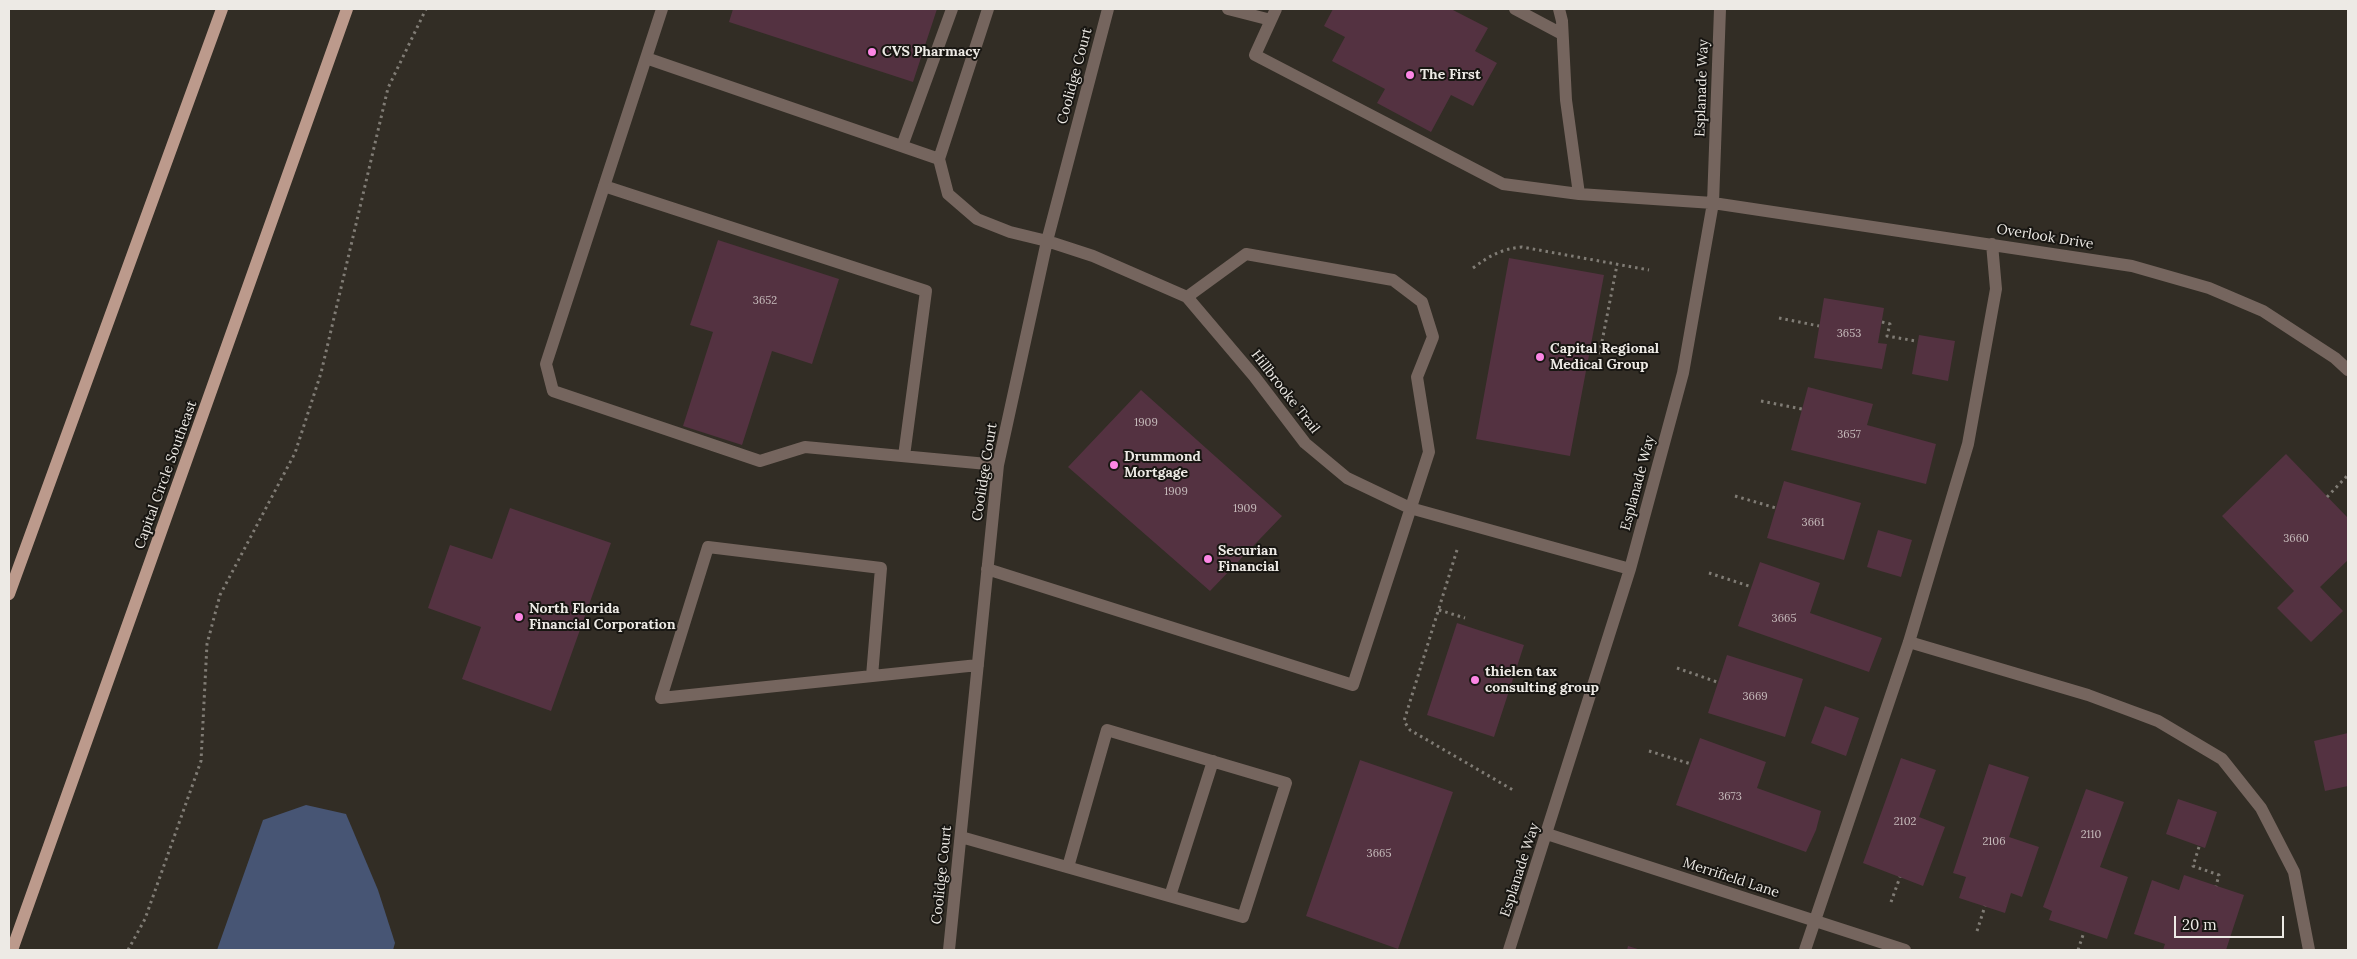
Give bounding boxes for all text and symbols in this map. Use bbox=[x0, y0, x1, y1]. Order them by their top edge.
street label: Coolidge Court bbox=[1054, 26, 1096, 126]
street label: Esplanade Way bbox=[1692, 39, 1712, 137]
place label: CVS Pharmacy bbox=[882, 44, 980, 60]
marker: CVS Pharmacy bbox=[866, 46, 878, 58]
place label: The First bbox=[1420, 67, 1481, 83]
marker: The First bbox=[1404, 69, 1416, 81]
street label: Overlook Drive bbox=[1995, 221, 2095, 253]
house number: 3652 bbox=[753, 294, 777, 308]
house number: 3653 bbox=[1837, 327, 1861, 341]
place label: Capital Regional Medical Group bbox=[1550, 341, 1659, 374]
street label: Hillbrooke Trail bbox=[1247, 347, 1323, 437]
marker: Capital Regional Medical Group bbox=[1534, 351, 1546, 363]
street label: Capital Circle Southeast bbox=[131, 398, 201, 552]
house number: 1909 bbox=[1134, 416, 1158, 430]
street label: Coolidge Court bbox=[969, 422, 1001, 522]
house number: 3657 bbox=[1837, 428, 1861, 442]
street label: Esplanade Way bbox=[1617, 434, 1659, 532]
place label: Drummond Mortgage bbox=[1124, 449, 1201, 482]
marker: Drummond Mortgage bbox=[1108, 459, 1120, 471]
house number: 1909 bbox=[1164, 485, 1188, 499]
house number: 1909 bbox=[1233, 502, 1257, 516]
house number: 3661 bbox=[1802, 516, 1824, 530]
house number: 3660 bbox=[2283, 532, 2309, 546]
place label: Securian Financial bbox=[1218, 543, 1279, 576]
marker: Securian Financial bbox=[1202, 553, 1214, 565]
place label: North Florida Financial Corporation bbox=[529, 601, 676, 634]
marker: North Florida Financial Corporation bbox=[513, 611, 525, 623]
house number: 3665 bbox=[1772, 612, 1796, 626]
place label: thielen tax consulting group bbox=[1485, 664, 1599, 696]
marker: thielen tax consulting group bbox=[1469, 674, 1481, 686]
house number: 3669 bbox=[1742, 690, 1768, 704]
house number: 3673 bbox=[1718, 790, 1742, 804]
house number: 2102 bbox=[1894, 815, 1916, 829]
street label: Esplanade Way bbox=[1497, 821, 1543, 919]
street label: Coolidge Court bbox=[928, 825, 956, 925]
house number: 2110 bbox=[2081, 828, 2101, 842]
house number: 2106 bbox=[1982, 835, 2006, 849]
house number: 3665 bbox=[1367, 847, 1391, 861]
street label: Merrifield Lane bbox=[1681, 855, 1781, 901]
scale bar bbox=[2177, 906, 2287, 938]
text: 20 m bbox=[2182, 915, 2217, 934]

